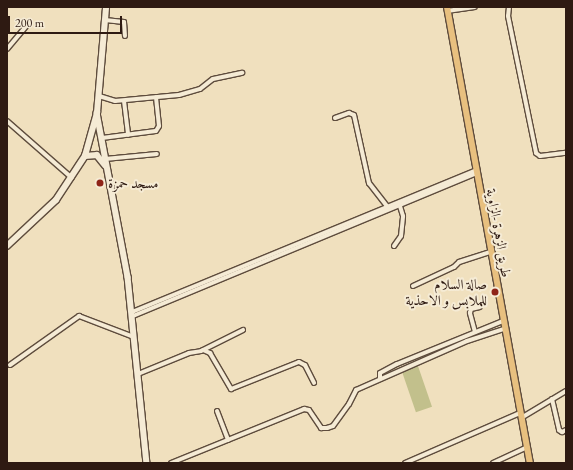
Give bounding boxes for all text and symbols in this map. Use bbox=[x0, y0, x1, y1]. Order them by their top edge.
scale bar bbox=[10, 8, 124, 34]
text: 200 m bbox=[15, 15, 44, 31]
place label: مسجد حمزة bbox=[108, 175, 158, 191]
marker: مسجد حمزة bbox=[95, 178, 105, 188]
street label: طريق الزهرة -الزاوية bbox=[483, 187, 515, 279]
place label: صالة السلام للملابس و الاحذية bbox=[406, 276, 487, 308]
marker: صالة السلام للملابس و الاحذية bbox=[490, 287, 500, 297]

